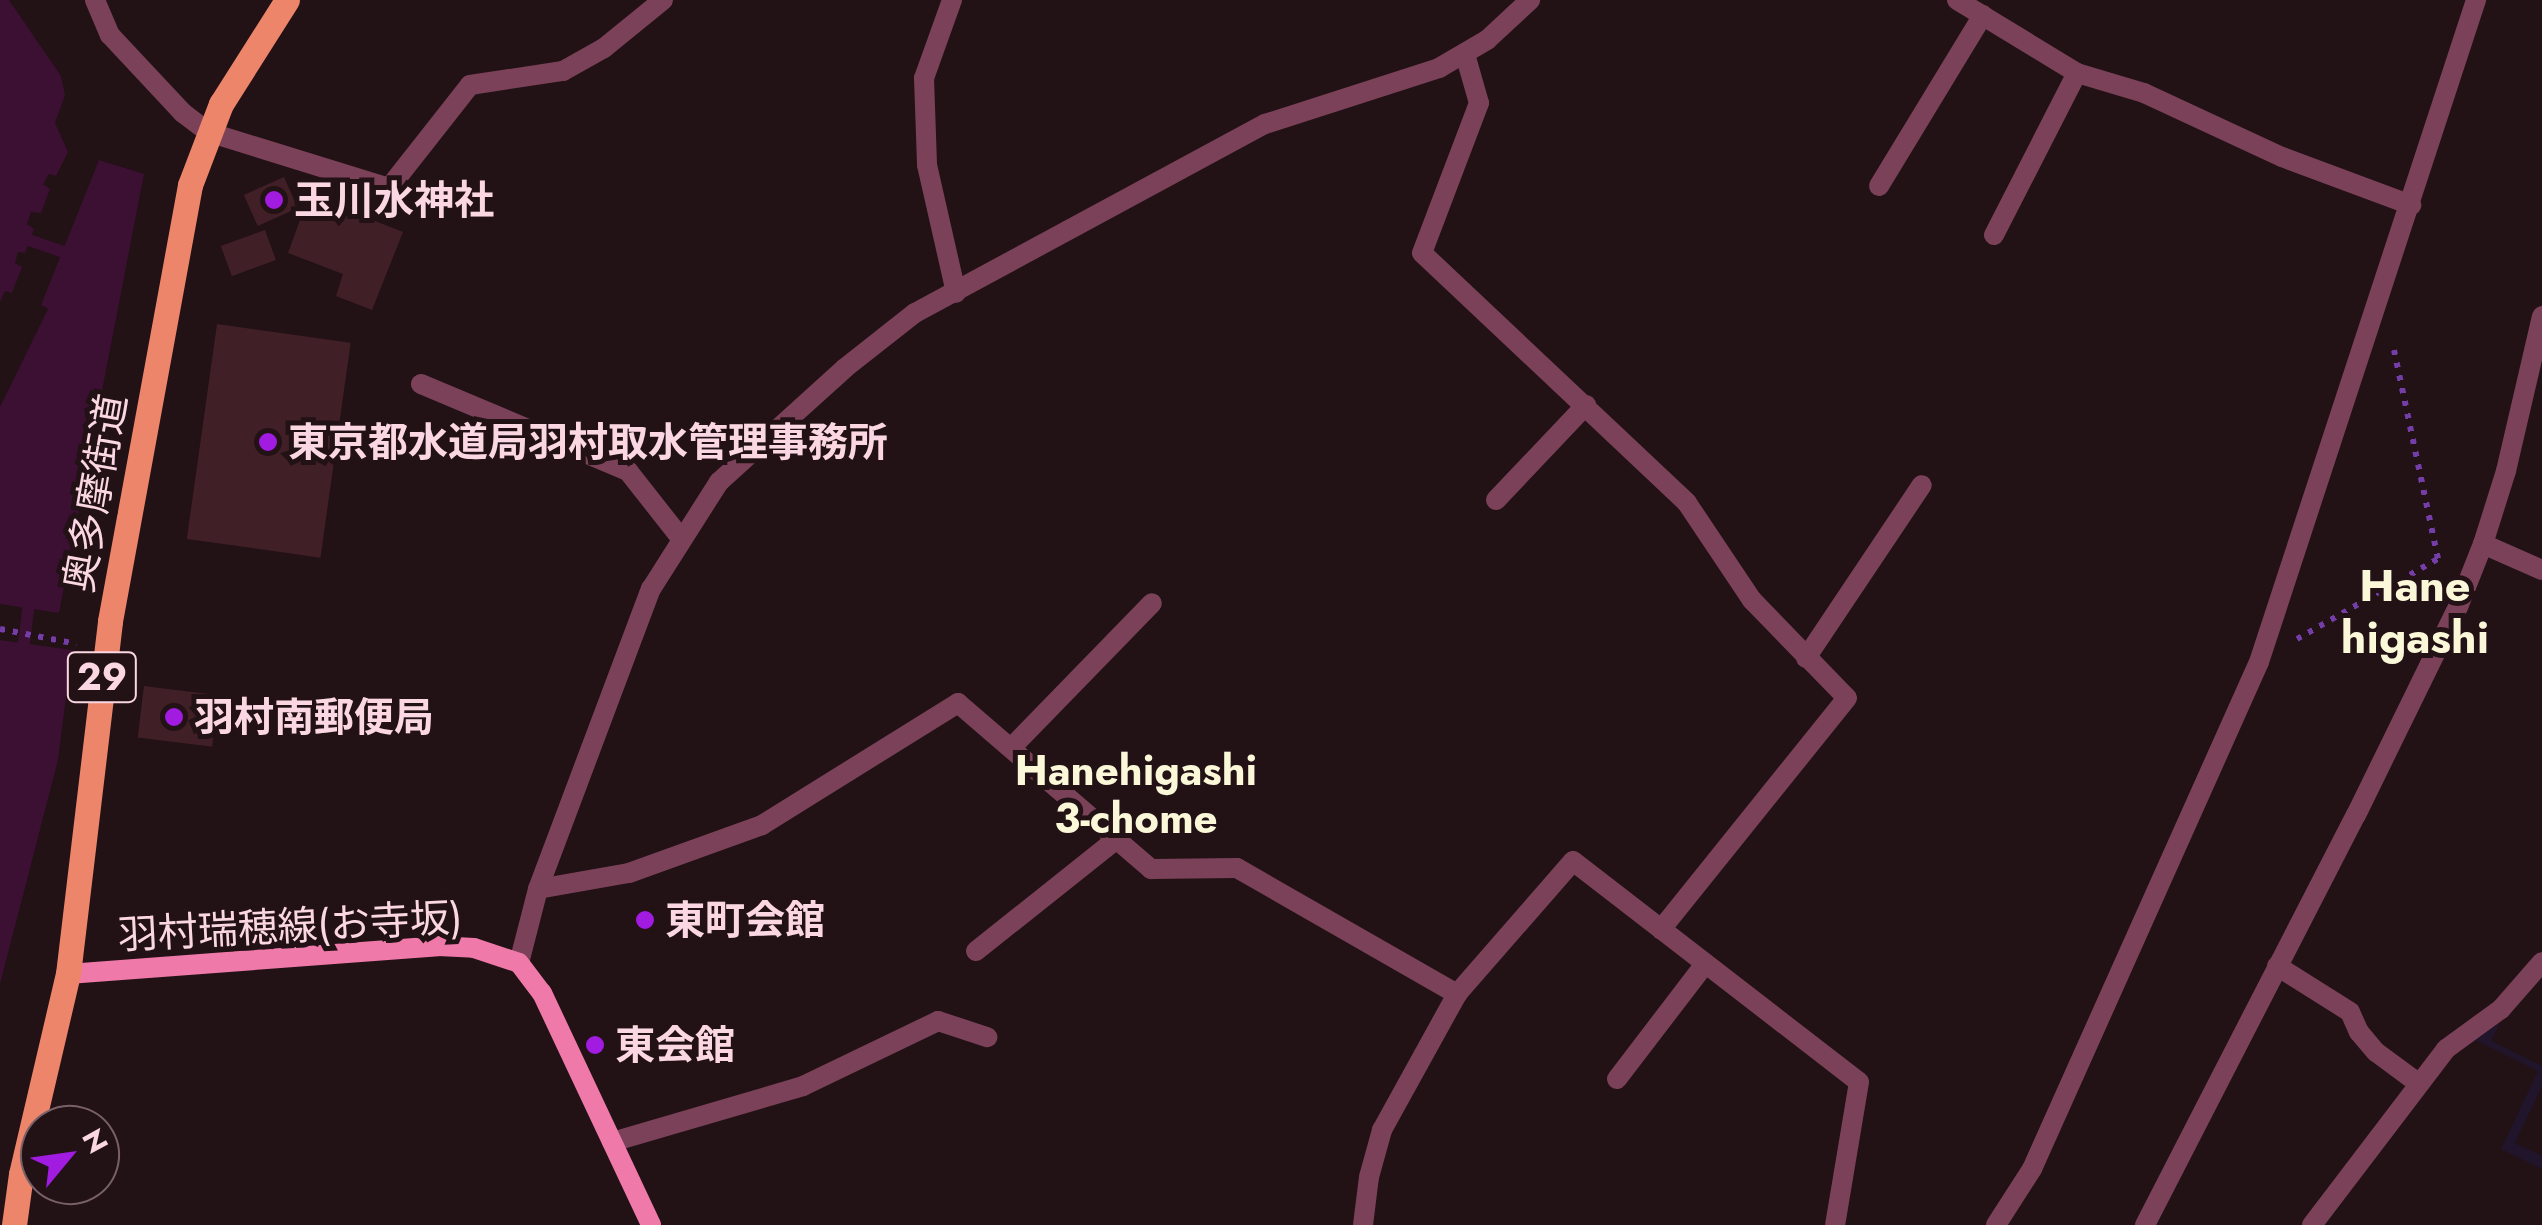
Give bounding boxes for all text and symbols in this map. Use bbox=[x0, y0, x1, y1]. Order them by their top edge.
place label: 玉川水神社 bbox=[294, 176, 494, 224]
marker: 玉川水神社 bbox=[263, 189, 285, 211]
street label: 奥多摩街道 bbox=[54, 390, 136, 596]
place label: 東京都水道局羽村取水管理事務所 bbox=[288, 418, 888, 466]
marker: 東京都水道局羽村取水管理事務所 bbox=[257, 431, 279, 453]
district label: Hane higashi bbox=[2341, 559, 2489, 665]
road number: 29 bbox=[64, 644, 140, 710]
place label: 羽村南郵便局 bbox=[194, 693, 434, 741]
marker: 羽村南郵便局 bbox=[163, 706, 185, 728]
district label: Hanehigashi 3-chome bbox=[1015, 746, 1257, 844]
street label: 羽村瑞穂線(お寺坂) bbox=[117, 893, 463, 959]
place label: 東町会館 bbox=[665, 896, 825, 944]
marker: 東町会館 bbox=[634, 909, 656, 931]
place label: 東会館 bbox=[615, 1021, 735, 1069]
marker: 東会館 bbox=[584, 1034, 606, 1056]
north arrow bbox=[20, 1105, 120, 1205]
text: N bbox=[72, 1122, 118, 1161]

